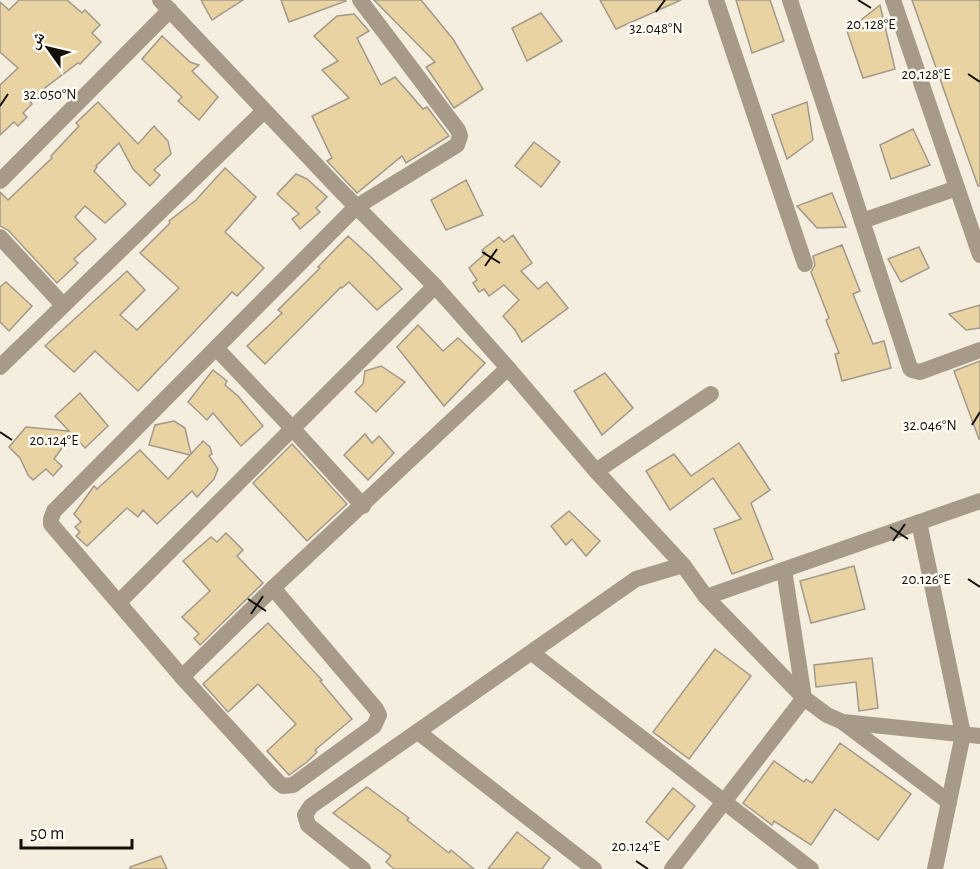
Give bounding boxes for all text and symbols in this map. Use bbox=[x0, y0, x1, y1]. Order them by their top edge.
text: 20.128°E bbox=[847, 17, 895, 32]
north arrow bbox=[18, 18, 78, 78]
text: 32.048°N bbox=[629, 21, 683, 36]
text: ش bbox=[25, 29, 49, 52]
text: 20.128°E bbox=[902, 67, 950, 82]
text: 32.050°N bbox=[23, 87, 77, 102]
text: 32.046°N bbox=[903, 418, 957, 433]
text: 20.124°E bbox=[29, 433, 79, 448]
text: 20.126°E bbox=[902, 572, 950, 587]
scale bar bbox=[21, 812, 132, 850]
text: 50 m bbox=[30, 825, 64, 843]
text: 20.124°E bbox=[611, 839, 661, 854]

